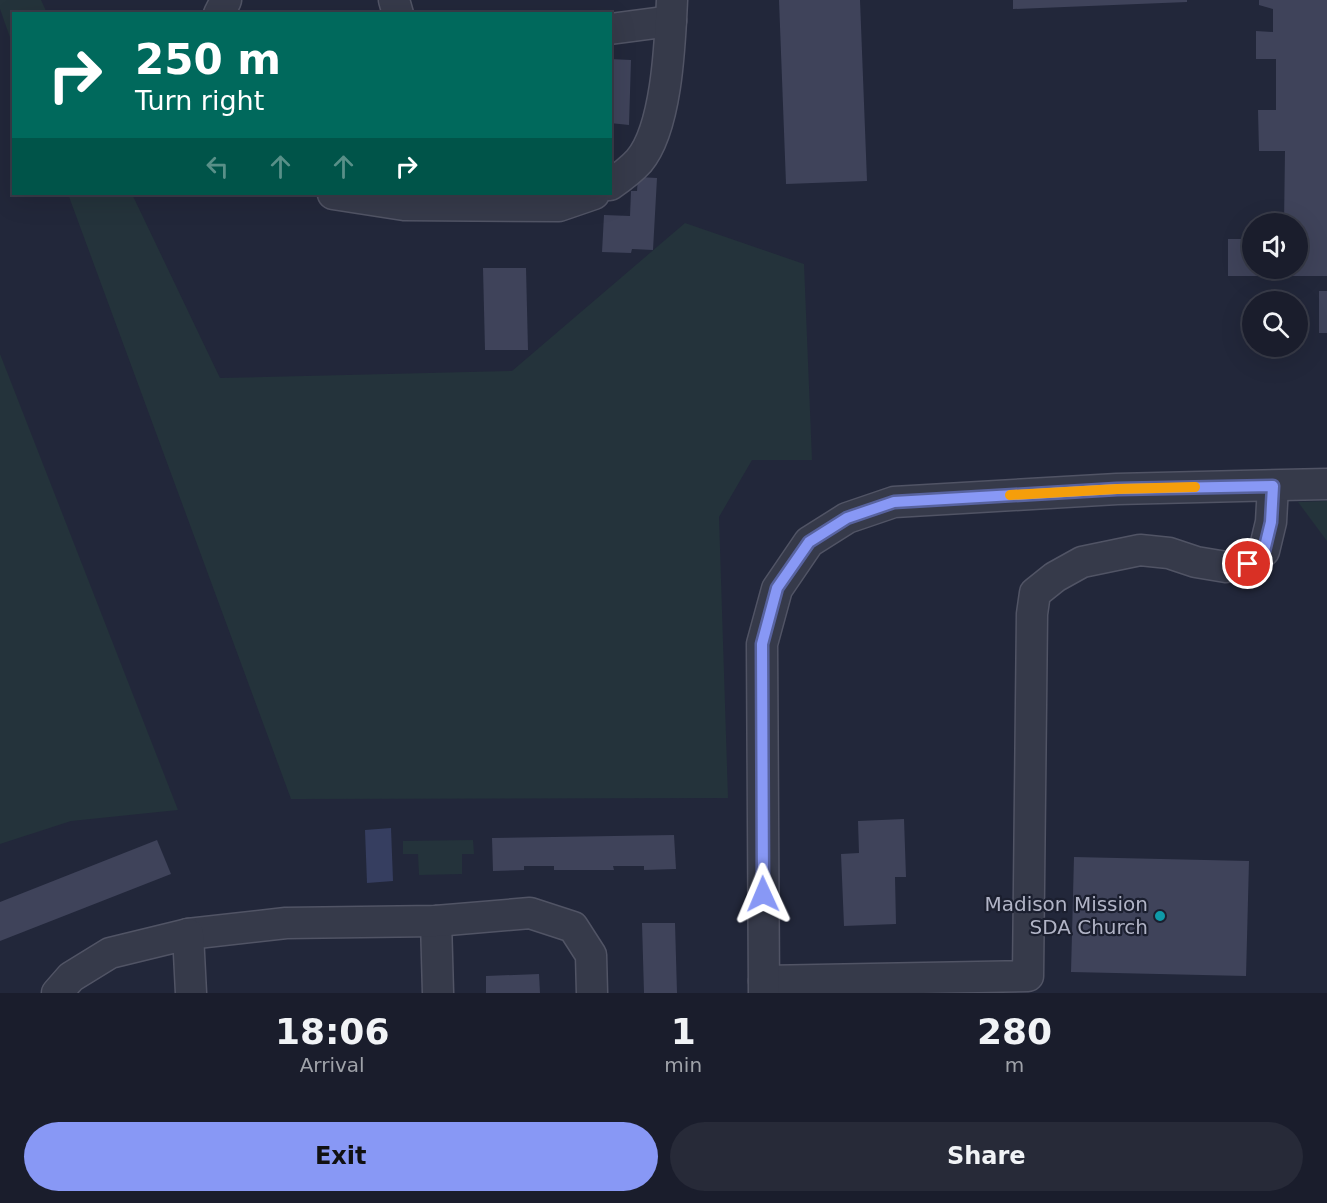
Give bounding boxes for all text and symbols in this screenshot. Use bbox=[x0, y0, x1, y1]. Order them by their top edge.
text: 250 m bbox=[135, 35, 281, 84]
icon: right bbox=[36, 36, 114, 114]
text: Turn right bbox=[135, 85, 264, 116]
icon: left bbox=[201, 150, 234, 183]
icon: ahead bbox=[264, 150, 297, 183]
icon: ahead bbox=[327, 150, 360, 183]
icon: right bbox=[390, 150, 423, 183]
map controls bbox=[1242, 213, 1308, 357]
button: sound bbox=[1242, 213, 1308, 279]
button: search bbox=[1242, 291, 1308, 357]
pin bbox=[1222, 538, 1273, 589]
icon: arrive bbox=[1231, 547, 1264, 580]
position arrow bbox=[731, 862, 795, 926]
place label: Madison Mission SDA Church bbox=[984, 892, 1148, 939]
marker: Madison Mission SDA Church bbox=[1153, 909, 1167, 923]
text: 18:06 bbox=[275, 1011, 389, 1052]
text: 1 bbox=[671, 1011, 696, 1052]
text: 280 bbox=[977, 1011, 1052, 1052]
text: Arrival bbox=[300, 1053, 365, 1077]
text: min bbox=[664, 1053, 702, 1077]
text: m bbox=[1005, 1053, 1024, 1077]
button: Exit bbox=[24, 1122, 658, 1191]
button: Share bbox=[670, 1122, 1303, 1191]

